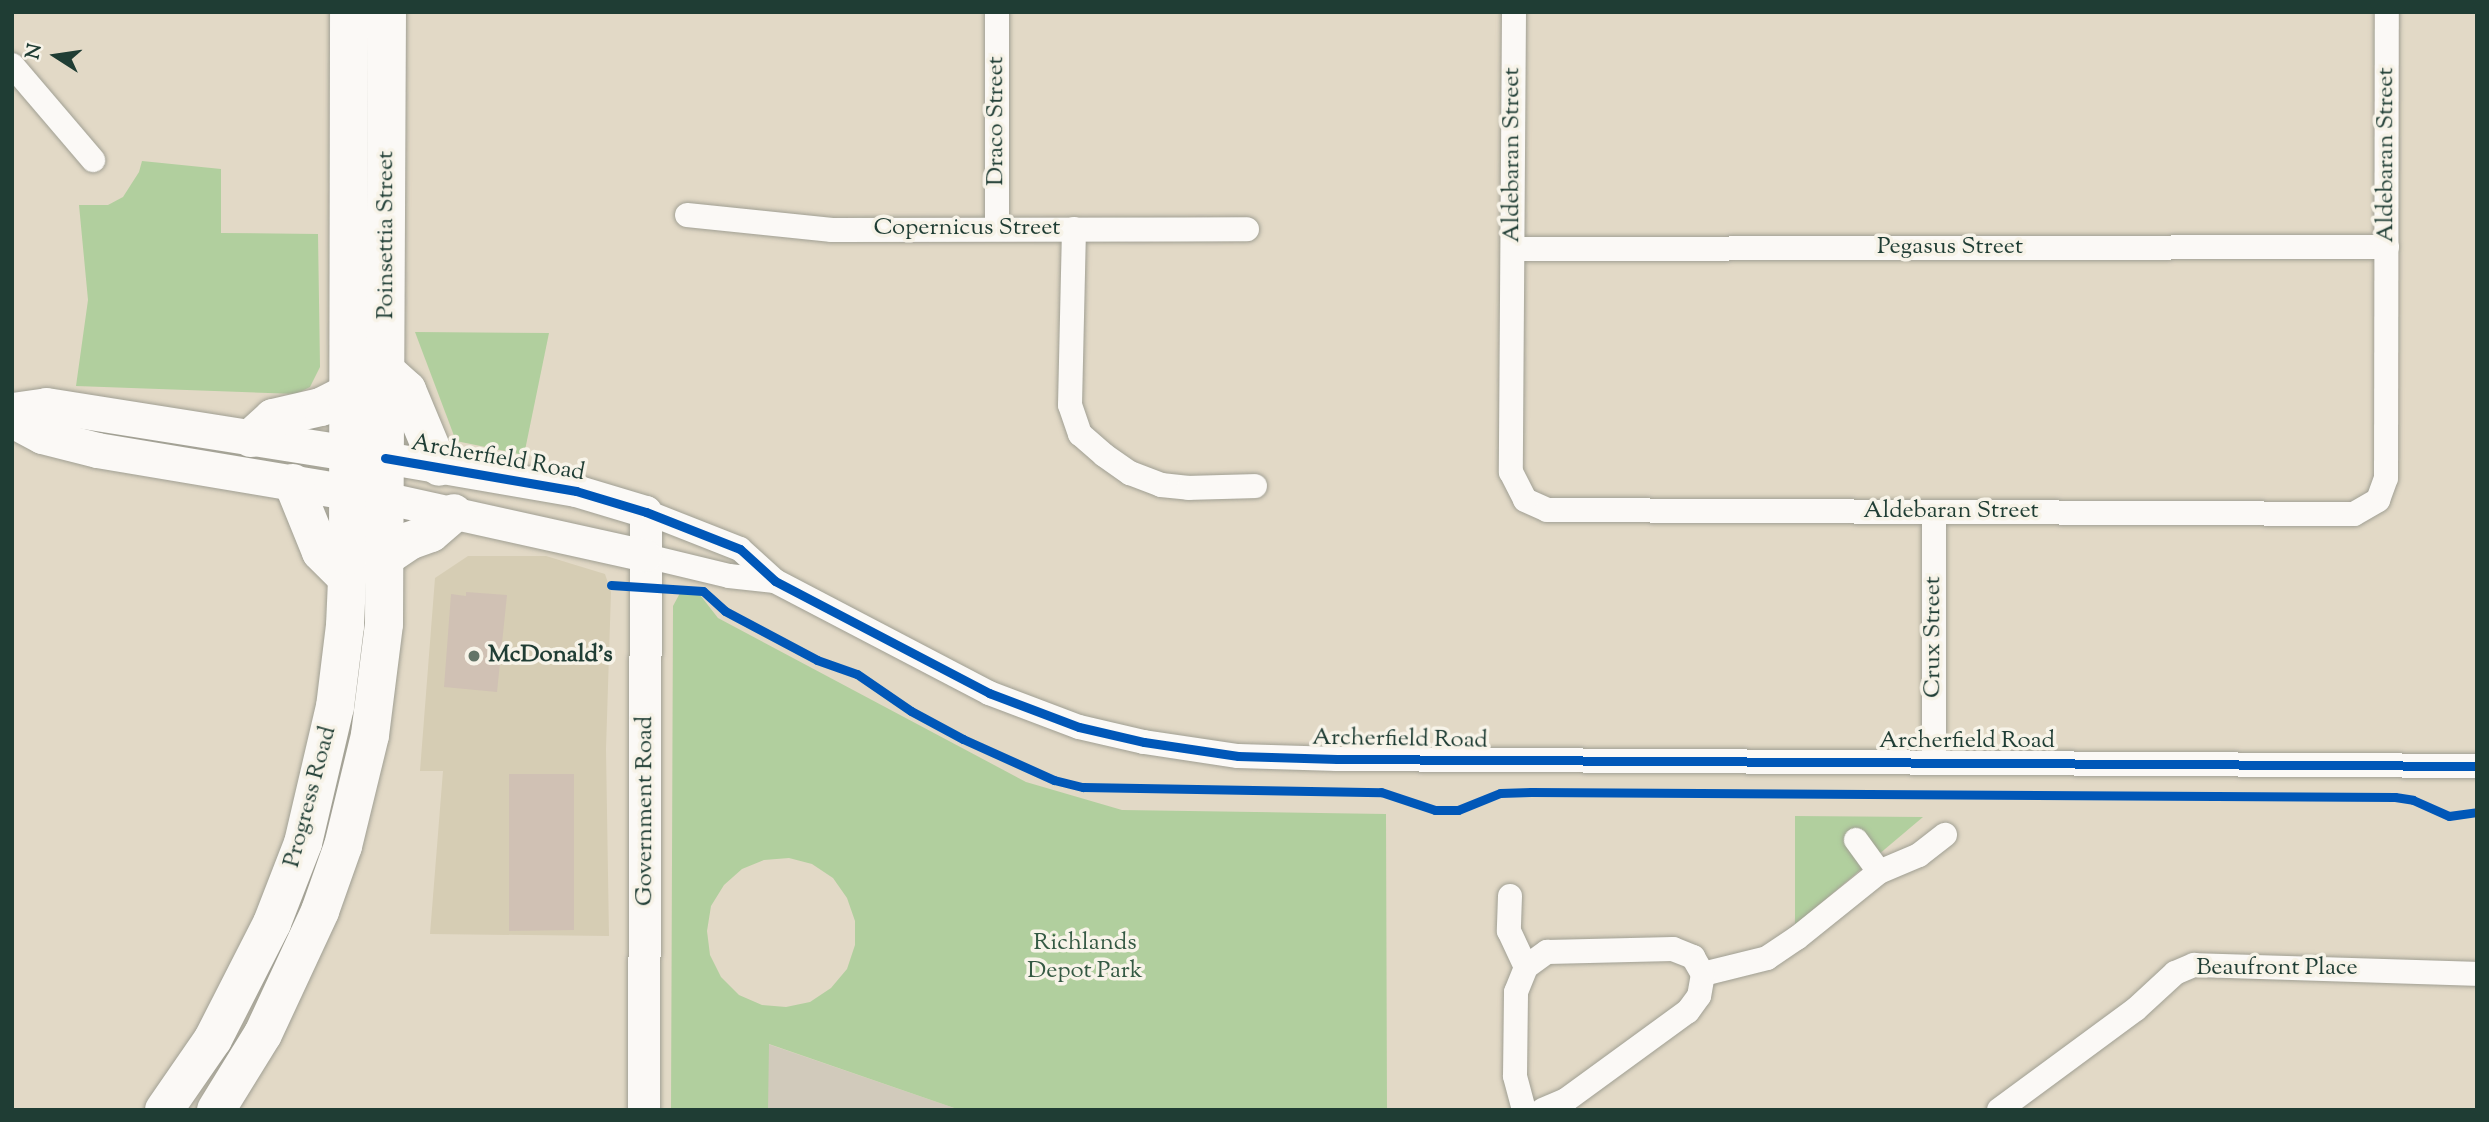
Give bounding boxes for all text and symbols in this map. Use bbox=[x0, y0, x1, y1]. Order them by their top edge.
north arrow bbox=[21, 21, 91, 91]
text: N bbox=[20, 41, 50, 62]
street label: Draco Street bbox=[983, 56, 1011, 186]
street label: Aldebaran Street bbox=[1499, 67, 1527, 243]
street label: Aldebaran Street bbox=[2373, 67, 2401, 243]
street label: Poinsettia Street bbox=[373, 151, 401, 319]
street label: Copernicus Street bbox=[873, 215, 1061, 243]
street label: Pegasus Street bbox=[1877, 234, 2023, 262]
street label: Archerfield Road bbox=[409, 430, 587, 488]
street label: Aldebaran Street bbox=[1863, 498, 2039, 526]
street label: Crux Street bbox=[1920, 576, 1948, 698]
place label: McDonald's bbox=[488, 642, 613, 670]
marker: McDonald's bbox=[466, 648, 482, 664]
street label: Government Road bbox=[632, 716, 660, 906]
street label: Progress Road bbox=[278, 723, 344, 871]
street label: Archerfield Road bbox=[1312, 724, 1488, 756]
street label: Archerfield Road bbox=[1879, 728, 2055, 756]
park label: Richlands Depot Park bbox=[1027, 930, 1143, 986]
street label: Beaufront Place bbox=[2196, 955, 2358, 983]

